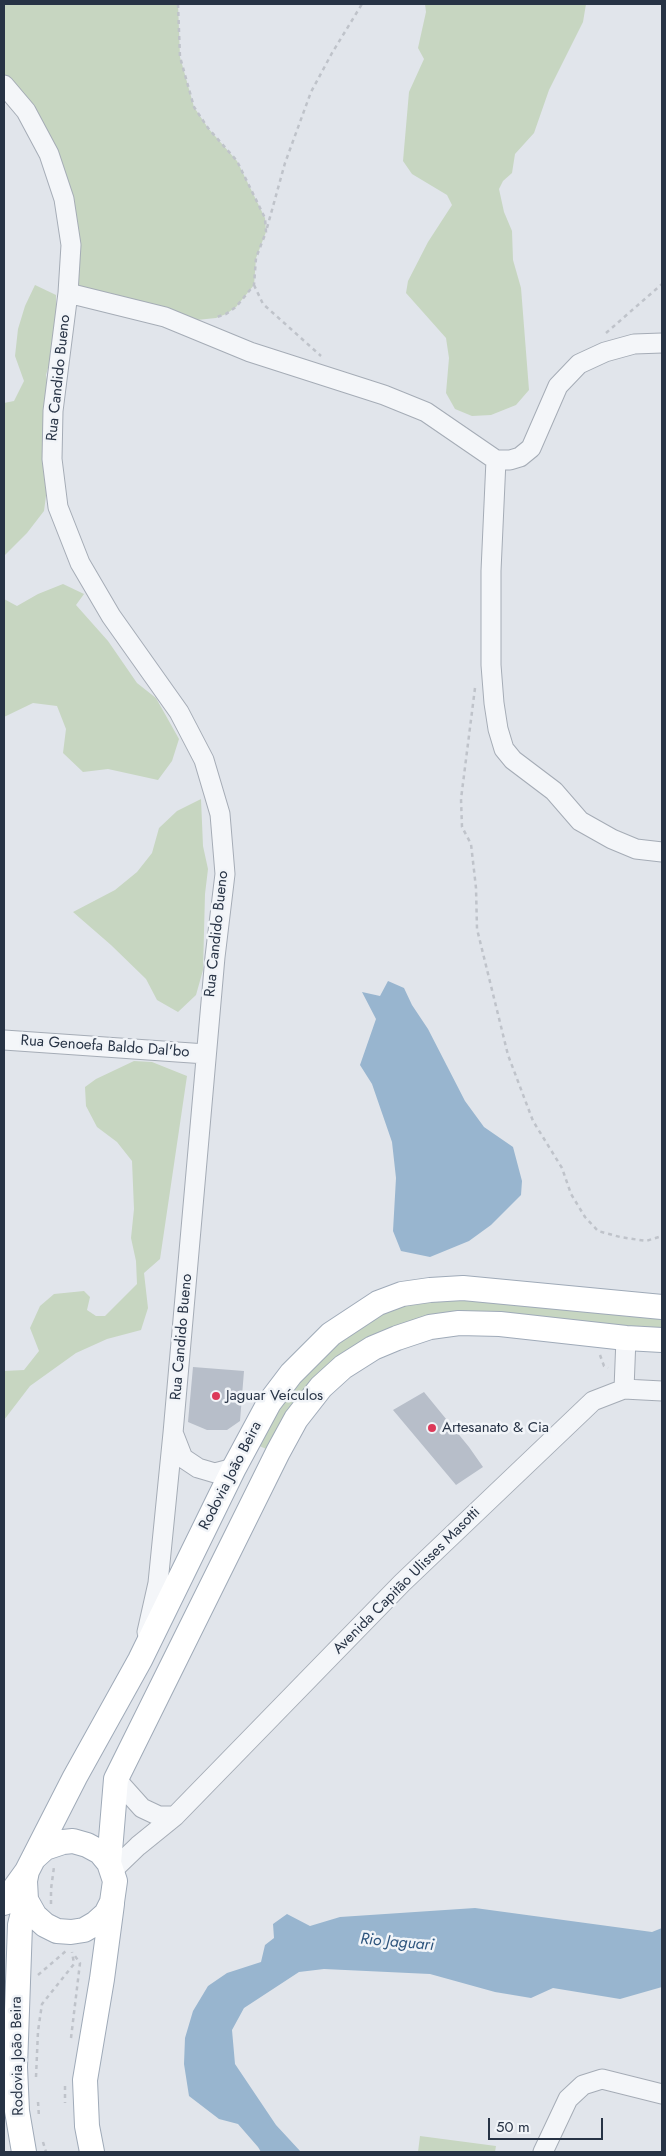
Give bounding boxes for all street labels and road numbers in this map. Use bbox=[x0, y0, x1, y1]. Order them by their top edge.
street label: Rua Candido Bueno bbox=[43, 314, 75, 442]
street label: Rua Candido Bueno bbox=[201, 870, 233, 998]
street label: Rua Genoefa Baldo Dal'bo bbox=[20, 1032, 190, 1062]
street label: Rua Candido Bueno bbox=[167, 1273, 197, 1401]
street label: Rodovia João Beira bbox=[196, 1419, 266, 1533]
street label: Avenida Capitão Ulisses Masotti bbox=[330, 1504, 484, 1658]
street label: Rodovia João Beira bbox=[8, 1996, 28, 2116]

